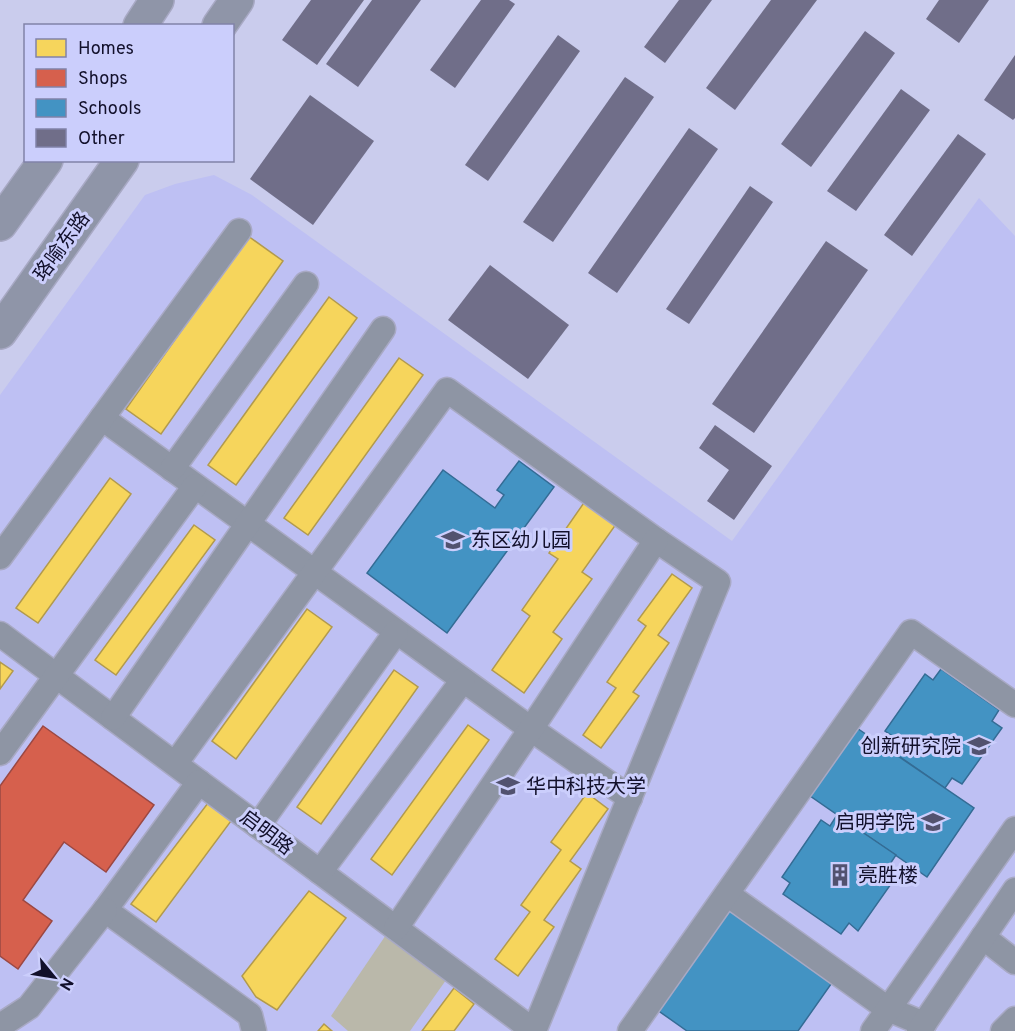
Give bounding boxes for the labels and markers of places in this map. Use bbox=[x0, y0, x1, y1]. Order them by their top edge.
school or university icon: 东区幼儿园 bbox=[440, 527, 466, 553]
place label: 东区幼儿园 bbox=[471, 529, 571, 555]
school or university icon: 创新研究院 bbox=[966, 733, 992, 759]
place label: 创新研究院 bbox=[861, 735, 961, 761]
school or university icon: 华中科技大学 bbox=[495, 773, 521, 799]
place label: 华中科技大学 bbox=[526, 775, 646, 801]
school or university icon: 启明学院 bbox=[920, 809, 946, 835]
place label: 启明学院 bbox=[835, 811, 915, 837]
building icon: 亮胜楼 bbox=[827, 862, 853, 888]
place label: 亮胜楼 bbox=[858, 864, 918, 890]

